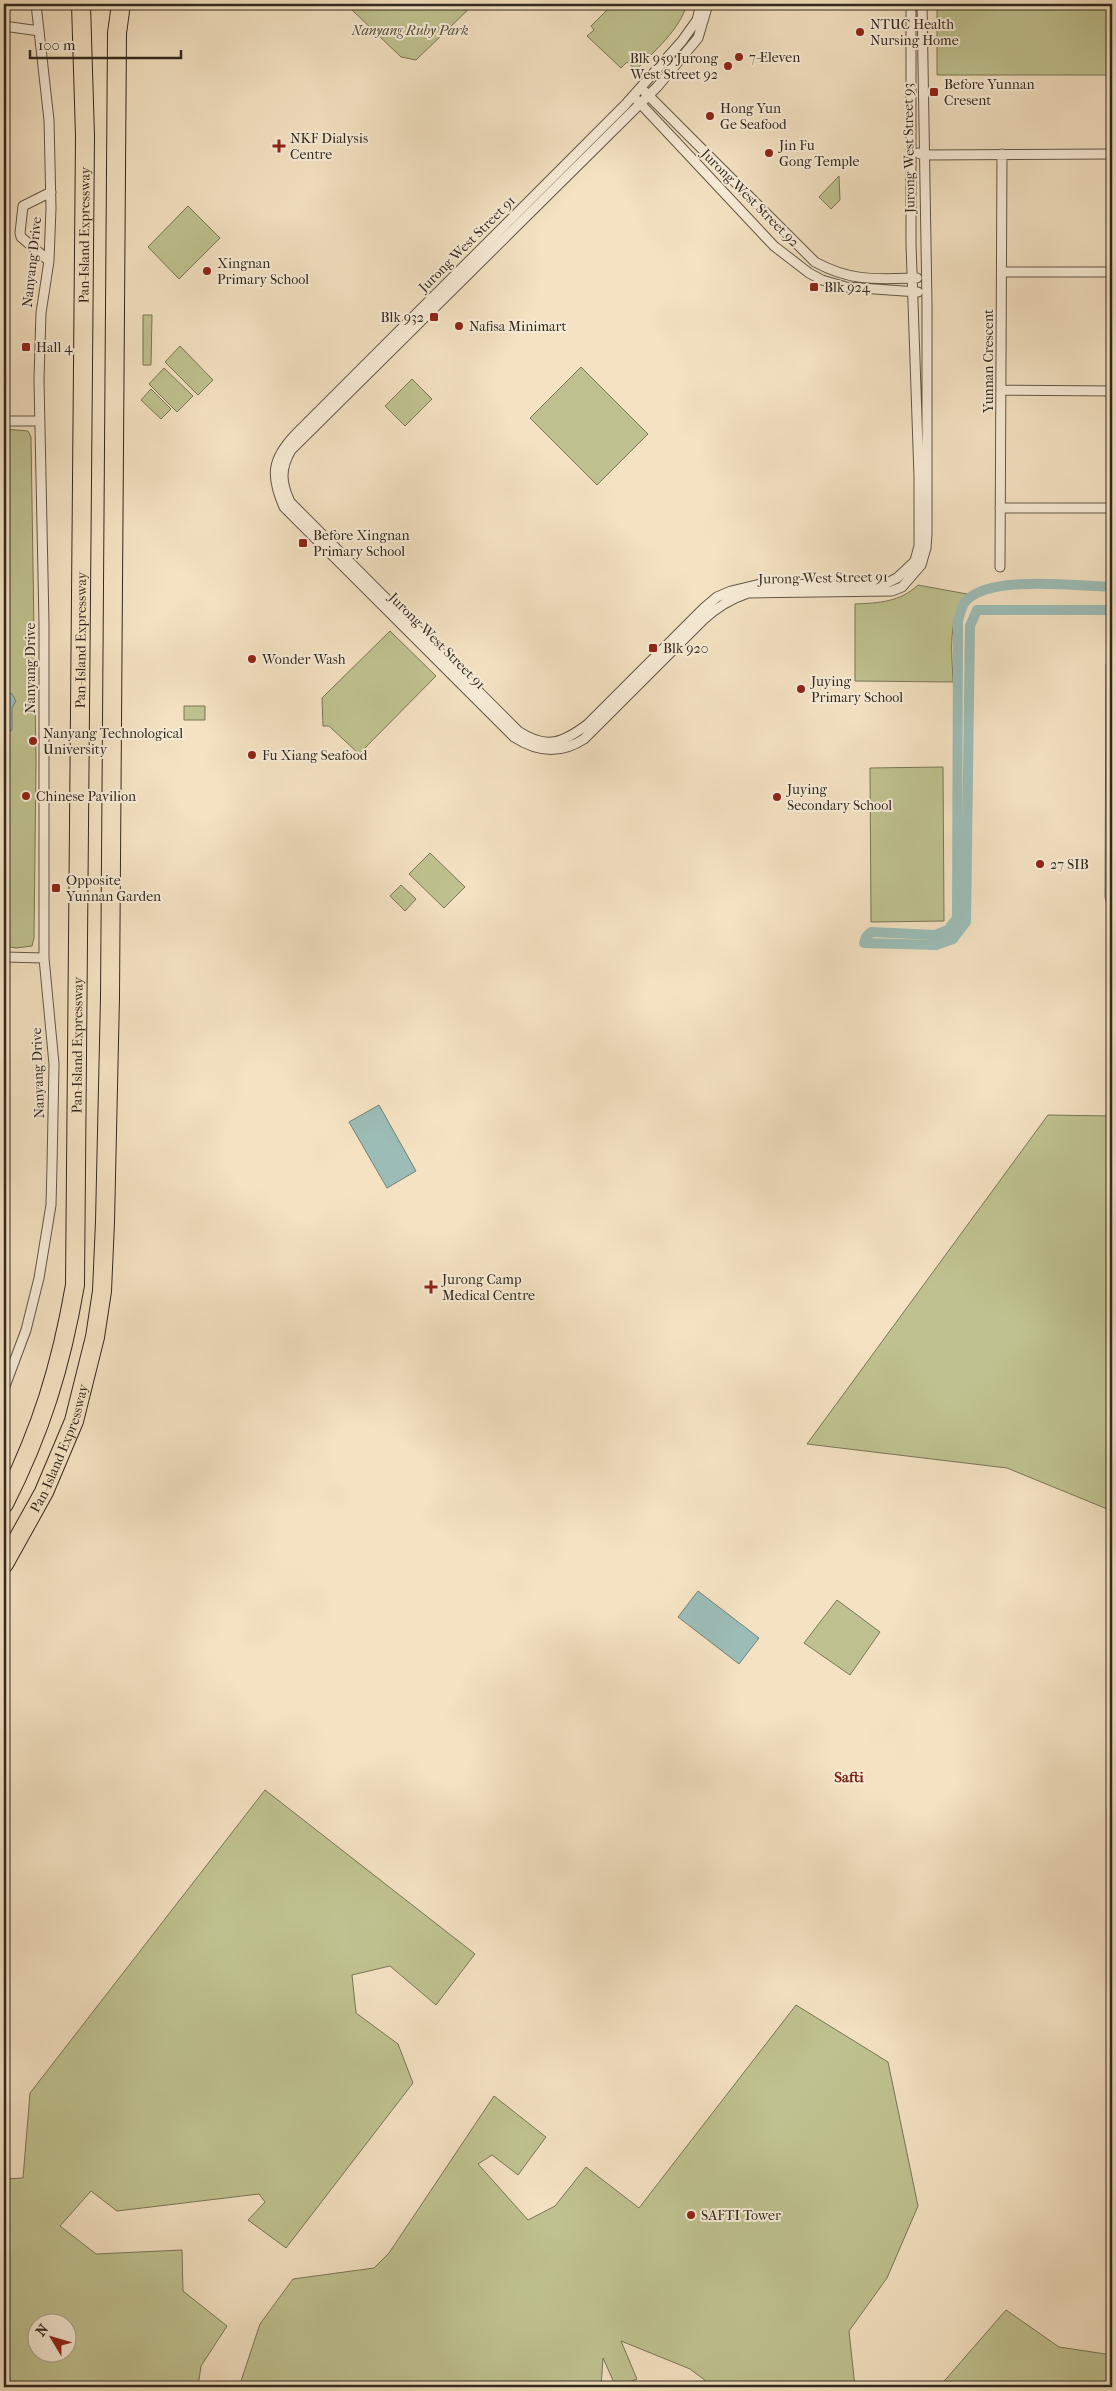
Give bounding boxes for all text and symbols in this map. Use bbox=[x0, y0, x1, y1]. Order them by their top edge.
place label: NTUC Health Nursing Home bbox=[870, 16, 959, 49]
park label: Nanyang Ruby Park bbox=[350, 22, 469, 39]
marker: NTUC Health Nursing Home bbox=[854, 26, 866, 38]
scale bar bbox=[30, 28, 181, 60]
text: 100 m bbox=[38, 36, 76, 54]
place label: 7-Eleven bbox=[749, 49, 800, 66]
place label: Blk 959 Jurong West Street 92 bbox=[630, 50, 719, 83]
marker: 7-Eleven bbox=[733, 51, 745, 63]
marker: Blk 959 Jurong West Street 92 bbox=[722, 60, 734, 72]
place label: Before Yunnan Cresent bbox=[944, 76, 1035, 109]
street label: Jurong West Street 93 bbox=[899, 83, 919, 214]
marker: Before Yunnan Cresent bbox=[928, 86, 940, 98]
place label: Hong Yun Ge Seafood bbox=[720, 100, 787, 133]
marker: Hong Yun Ge Seafood bbox=[704, 110, 716, 122]
place label: NKF Dialysis Centre bbox=[290, 130, 368, 163]
place label: Jin Fu Gong Temple bbox=[778, 137, 860, 170]
marker: NKF Dialysis Centre bbox=[272, 139, 286, 153]
street label: Jurong West Street 92 bbox=[697, 145, 803, 251]
marker: Jin Fu Gong Temple bbox=[763, 147, 775, 159]
street label: Pan-Island Expressway bbox=[75, 166, 93, 304]
street label: Jurong West Street 91 bbox=[414, 192, 519, 297]
street label: Nanyang Drive bbox=[19, 216, 45, 308]
place label: Xingnan Primary School bbox=[217, 255, 309, 288]
marker: Xingnan Primary School bbox=[201, 265, 213, 277]
place label: Blk 924 bbox=[824, 279, 871, 296]
marker: Blk 924 bbox=[808, 281, 820, 293]
place label: Blk 932 bbox=[381, 309, 424, 326]
street label: Yunnan Crescent bbox=[980, 309, 997, 414]
marker: Blk 932 bbox=[428, 311, 440, 323]
place label: Nafisa Minimart bbox=[469, 318, 567, 335]
marker: Nafisa Minimart bbox=[453, 320, 465, 332]
place label: Hall 4 bbox=[36, 339, 73, 356]
marker: Hall 4 bbox=[20, 341, 32, 353]
place label: Before Xingnan Primary School bbox=[313, 527, 410, 560]
marker: Before Xingnan Primary School bbox=[297, 537, 309, 549]
street label: Jurong West Street 91 bbox=[757, 568, 888, 588]
street label: Pan-Island Expressway bbox=[72, 571, 90, 709]
street label: Jurong West Street 91 bbox=[384, 588, 489, 693]
street label: Nanyang Drive bbox=[22, 622, 39, 714]
place label: Blk 920 bbox=[663, 640, 708, 657]
marker: Blk 920 bbox=[647, 642, 659, 654]
place label: Wonder Wash bbox=[261, 651, 346, 668]
marker: Wonder Wash bbox=[246, 653, 258, 665]
place label: Juying Primary School bbox=[810, 673, 903, 706]
marker: Juying Primary School bbox=[795, 683, 807, 695]
place label: Nanyang Technological University bbox=[43, 725, 183, 758]
marker: Nanyang Technological University bbox=[27, 735, 39, 747]
place label: Fu Xiang Seafood bbox=[262, 747, 368, 764]
marker: Fu Xiang Seafood bbox=[246, 749, 258, 761]
place label: Juying Secondary School bbox=[786, 781, 892, 814]
place label: Chinese Pavilion bbox=[36, 788, 136, 805]
marker: Chinese Pavilion bbox=[20, 790, 32, 802]
marker: Juying Secondary School bbox=[771, 791, 783, 803]
place label: 27 SIB bbox=[1050, 856, 1089, 873]
marker: 27 SIB bbox=[1034, 858, 1046, 870]
place label: Opposite Yunnan Garden bbox=[65, 872, 161, 905]
marker: Opposite Yunnan Garden bbox=[50, 882, 62, 894]
street label: Pan-Island Expressway bbox=[68, 976, 86, 1114]
street label: Nanyang Drive bbox=[28, 1027, 48, 1119]
place label: Jurong Camp Medical Centre bbox=[441, 1271, 535, 1304]
marker: Jurong Camp Medical Centre bbox=[424, 1280, 438, 1294]
street label: Pan-Island Expressway bbox=[26, 1382, 92, 1515]
district label: Safti bbox=[834, 1768, 864, 1786]
place label: SAFTI Tower bbox=[701, 2207, 781, 2224]
marker: SAFTI Tower bbox=[685, 2209, 697, 2221]
north arrow bbox=[28, 2314, 78, 2364]
text: N bbox=[32, 2321, 52, 2340]

